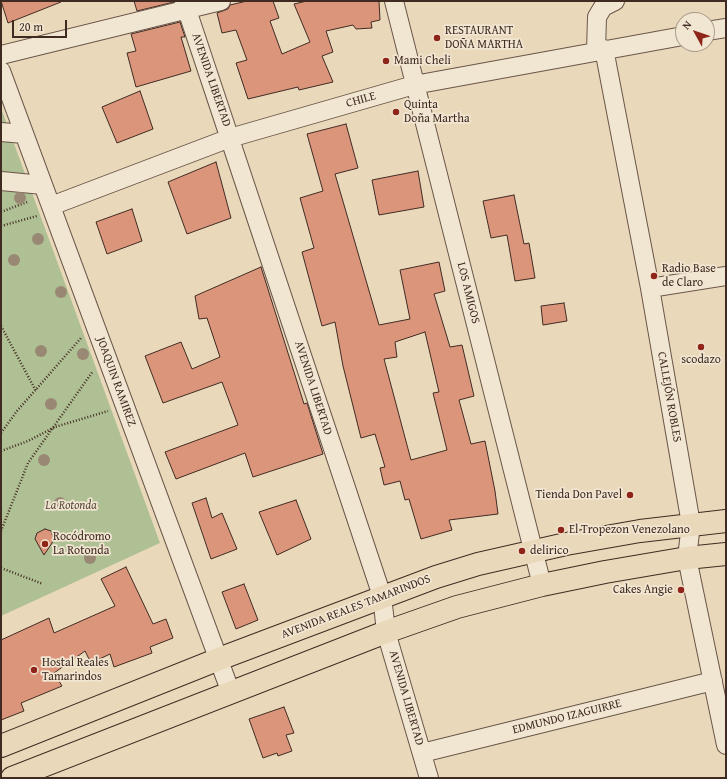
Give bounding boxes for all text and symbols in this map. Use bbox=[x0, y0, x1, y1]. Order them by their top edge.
scale bar bbox=[14, 12, 69, 38]
north arrow bbox=[675, 12, 715, 52]
text: N bbox=[678, 17, 695, 33]
text: 20 m bbox=[19, 18, 43, 35]
place label: RESTAURANT DOÑA MARTHA bbox=[445, 24, 523, 52]
street label: AVENIDA LIBERTAD bbox=[188, 31, 234, 129]
marker: RESTAURANT DOÑA MARTHA bbox=[432, 33, 442, 43]
place label: Mami Cheli bbox=[394, 54, 451, 68]
marker: Mami Cheli bbox=[381, 56, 391, 66]
street label: CHILE bbox=[345, 89, 377, 111]
place label: Quinta Doña Martha bbox=[404, 98, 470, 126]
marker: Quinta Doña Martha bbox=[391, 107, 401, 117]
street label: LOS AMIGOS bbox=[453, 261, 483, 325]
place label: Radio Base de Claro bbox=[662, 262, 716, 290]
marker: Radio Base de Claro bbox=[649, 271, 659, 281]
street label: JOAQUIN RAMIREZ bbox=[93, 335, 139, 429]
street label: AVENIDA LIBERTAD bbox=[291, 339, 335, 437]
marker: scodazo bbox=[696, 342, 706, 352]
street label: CALLEJÓN ROBLES bbox=[654, 351, 684, 443]
place label: scodazo bbox=[681, 353, 721, 367]
place label: Tienda Don Pavel bbox=[535, 488, 622, 502]
marker: Tienda Don Pavel bbox=[625, 490, 635, 500]
park label: La Rotonda bbox=[45, 499, 97, 513]
place label: El Tropezon Venezolano bbox=[569, 523, 690, 537]
marker: El Tropezon Venezolano bbox=[556, 525, 566, 535]
place label: Rocódromo La Rotonda bbox=[53, 530, 111, 558]
marker: Rocódromo La Rotonda bbox=[40, 539, 50, 549]
place label: delirico bbox=[530, 544, 569, 558]
marker: delirico bbox=[517, 546, 527, 556]
street label: AVENIDA REALES TAMARINDOS bbox=[279, 572, 433, 642]
place label: Cakes Angie bbox=[613, 583, 673, 597]
marker: Cakes Angie bbox=[676, 585, 686, 595]
street label: AVENIDA LIBERTAD bbox=[386, 649, 426, 747]
place label: Hostal Reales Tamarindos bbox=[42, 656, 109, 684]
marker: Hostal Reales Tamarindos bbox=[29, 665, 39, 675]
street label: EDMUNDO IZAGUIRRE bbox=[511, 696, 623, 738]

